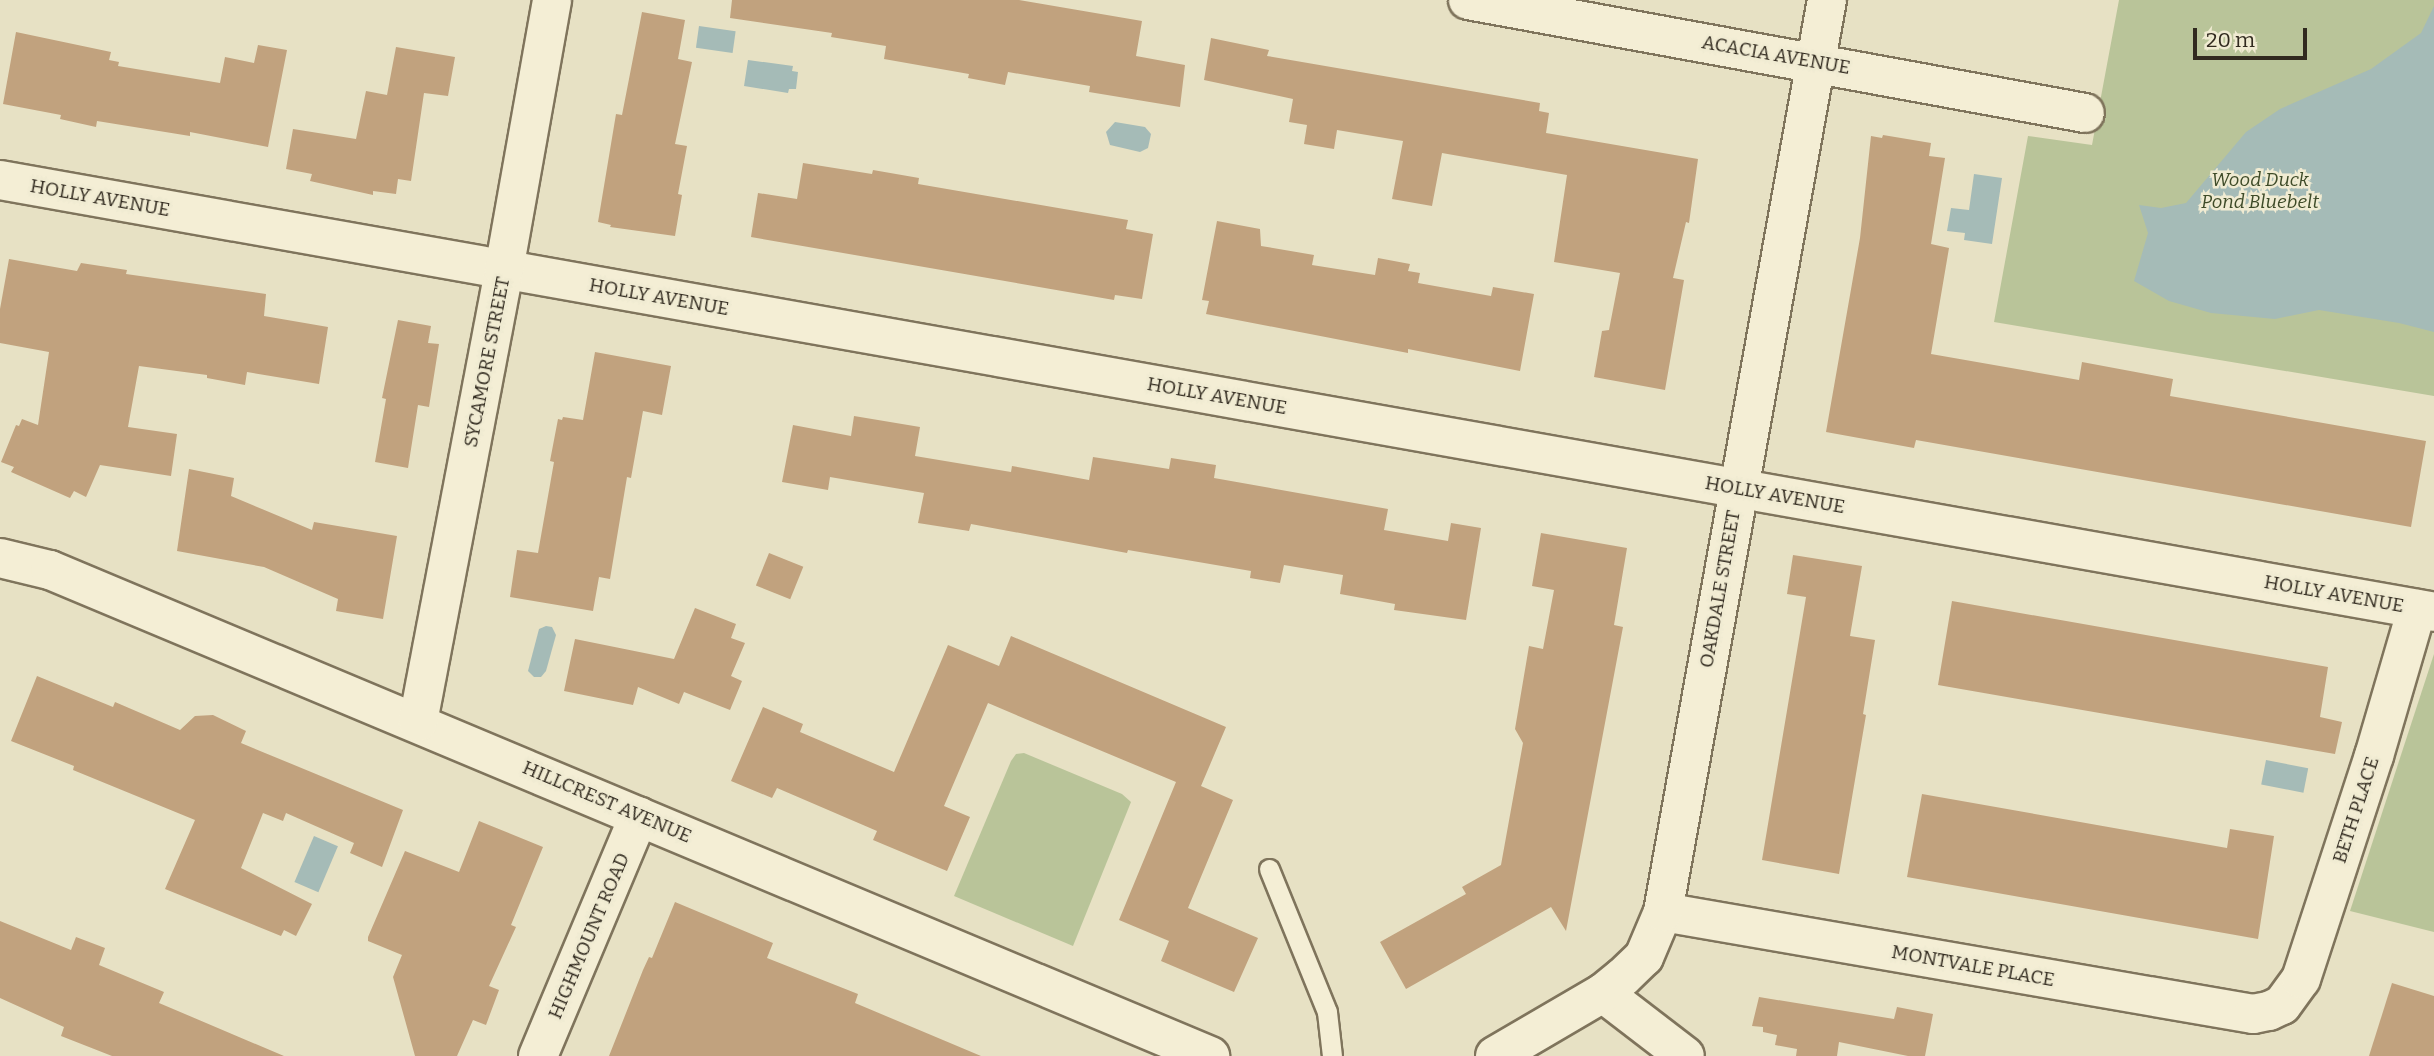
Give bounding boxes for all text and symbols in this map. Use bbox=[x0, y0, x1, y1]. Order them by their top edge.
scale bar bbox=[2196, 14, 2310, 58]
text: 20 m bbox=[2206, 27, 2255, 53]
street label: ACACIA AVENUE bbox=[1700, 31, 1852, 79]
park label: Wood Duck Pond Bluebelt bbox=[2201, 169, 2319, 213]
street label: HOLLY AVENUE bbox=[28, 174, 172, 222]
street label: HOLLY AVENUE bbox=[587, 273, 731, 321]
street label: SYCAMORE STREET bbox=[459, 275, 515, 449]
street label: HOLLY AVENUE bbox=[1145, 372, 1289, 420]
street label: HOLLY AVENUE bbox=[1703, 471, 1847, 519]
street label: OAKDALE STREET bbox=[1695, 509, 1745, 669]
street label: HOLLY AVENUE bbox=[2262, 570, 2406, 618]
street label: BETH PLACE bbox=[2328, 754, 2384, 866]
street label: HILLCREST AVENUE bbox=[519, 756, 695, 848]
street label: HIGHMOUNT ROAD bbox=[544, 850, 634, 1022]
street label: MONTVALE PLACE bbox=[1890, 940, 2056, 992]

